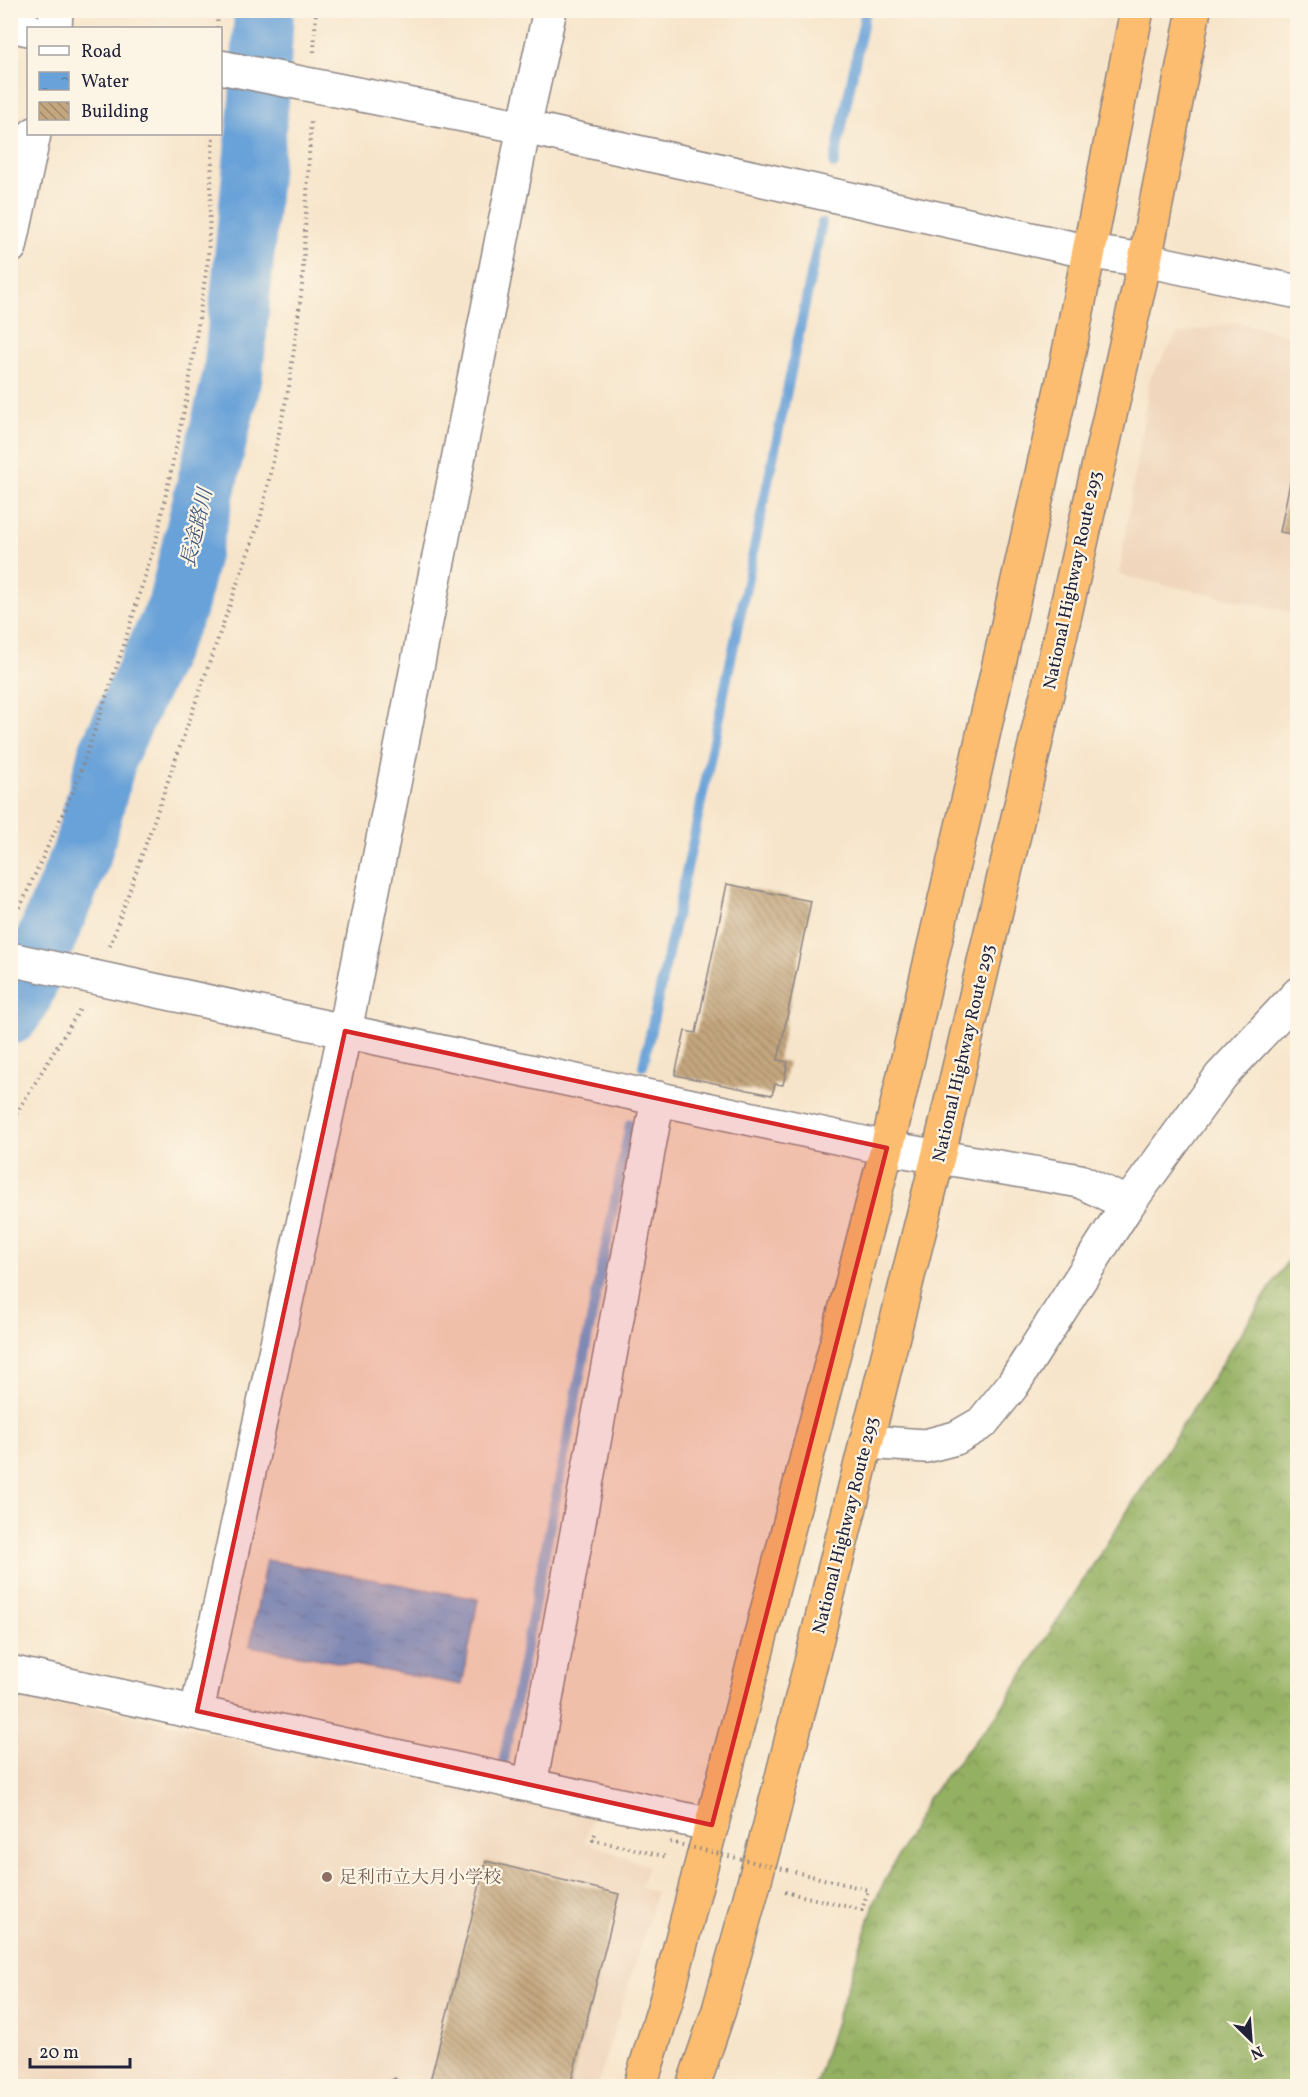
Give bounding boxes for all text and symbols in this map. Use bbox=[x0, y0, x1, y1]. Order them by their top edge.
legend bbox=[27, 27, 222, 135]
text: Road bbox=[81, 40, 122, 65]
text: Water bbox=[81, 70, 129, 95]
text: Building bbox=[81, 100, 149, 125]
street label: National Highway Route 293 bbox=[1038, 469, 1109, 692]
water label: 長途路川 bbox=[175, 484, 221, 571]
street label: National Highway Route 293 bbox=[927, 942, 1002, 1165]
street label: National Highway Route 293 bbox=[807, 1414, 886, 1637]
place label: 足利市立大月小学校 bbox=[339, 1866, 501, 1891]
marker: 足利市立大月小学校 bbox=[320, 1870, 334, 1884]
north arrow bbox=[1221, 2010, 1281, 2070]
scale bar bbox=[30, 2031, 130, 2069]
text: N bbox=[1246, 2039, 1266, 2064]
text: 20 m bbox=[39, 2041, 79, 2066]

